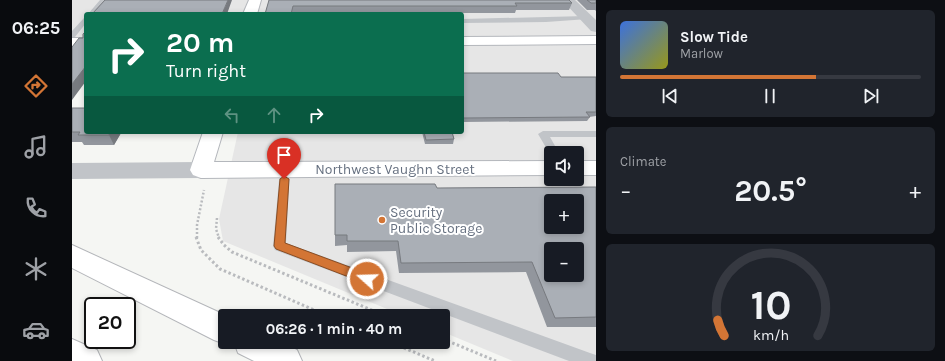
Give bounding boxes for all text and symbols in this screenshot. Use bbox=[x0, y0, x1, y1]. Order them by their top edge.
text: 06:25 bbox=[12, 17, 60, 39]
text: 20 m bbox=[166, 26, 234, 59]
icon: right bbox=[100, 28, 152, 80]
text: Slow Tide bbox=[680, 28, 748, 46]
text: Marlow bbox=[680, 46, 723, 61]
text: Turn right bbox=[166, 60, 246, 82]
icon: directions bbox=[22, 72, 50, 100]
icon: previous bbox=[659, 85, 681, 107]
icon: pause bbox=[759, 85, 781, 107]
icon: next bbox=[860, 85, 882, 107]
icon: left bbox=[221, 104, 243, 126]
icon: ahead bbox=[263, 104, 285, 126]
icon: right bbox=[305, 104, 327, 126]
icon: music bbox=[22, 133, 50, 161]
pin bbox=[267, 138, 301, 179]
icon: arrive bbox=[273, 144, 295, 166]
map controls bbox=[544, 146, 584, 282]
button: sound bbox=[544, 146, 584, 186]
text: Climate bbox=[620, 154, 666, 169]
street label: Northwest Vaughn Street bbox=[315, 161, 475, 178]
text: 20.5° bbox=[734, 173, 807, 209]
text: − bbox=[620, 178, 632, 204]
text: + bbox=[909, 178, 921, 204]
icon: phone bbox=[22, 194, 50, 222]
button: + bbox=[544, 194, 584, 234]
place label: Security Public Storage bbox=[390, 204, 482, 237]
marker: Security Public Storage bbox=[377, 215, 387, 225]
button: − bbox=[544, 242, 584, 282]
icon: climate bbox=[22, 255, 50, 283]
position arrow bbox=[346, 258, 388, 300]
text: 10 bbox=[750, 280, 791, 328]
speed limit sign: 20 bbox=[84, 297, 136, 349]
icon: car bbox=[22, 316, 50, 344]
text: 06:26 · 1 min · 40 m bbox=[266, 320, 402, 338]
text: km/h bbox=[752, 326, 789, 343]

